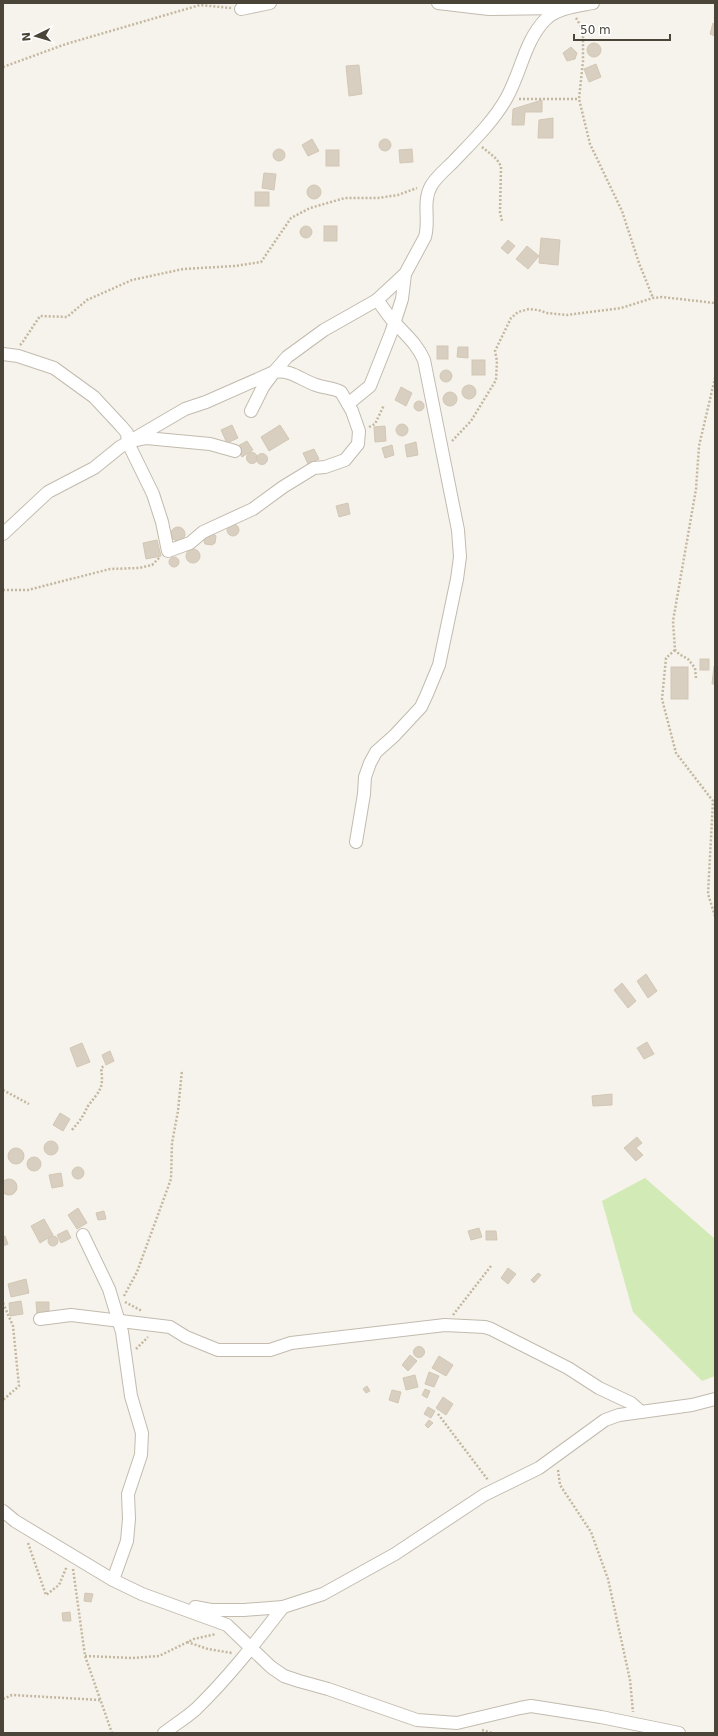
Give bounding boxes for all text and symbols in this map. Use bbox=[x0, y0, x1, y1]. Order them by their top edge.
north arrow bbox=[16, 16, 56, 56]
scale bar bbox=[574, 16, 670, 42]
text: 50 m bbox=[580, 23, 611, 37]
text: N bbox=[20, 32, 33, 42]

